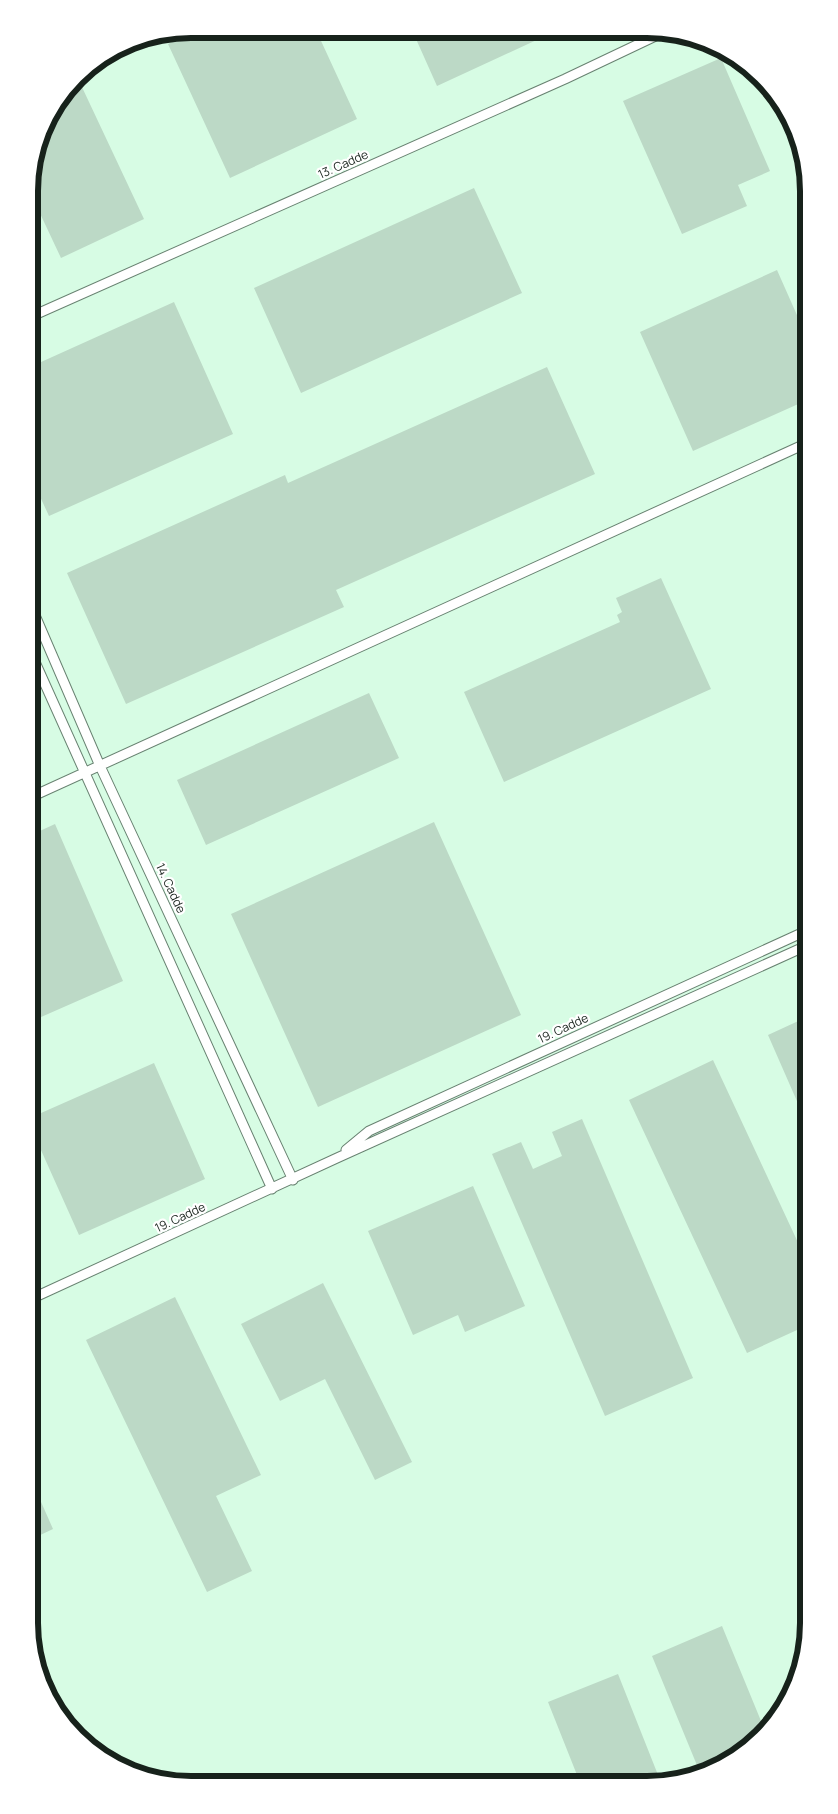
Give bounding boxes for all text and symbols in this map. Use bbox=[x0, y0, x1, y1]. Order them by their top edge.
street label: 13. Cadde bbox=[315, 145, 371, 183]
street label: 14. Cadde bbox=[152, 860, 190, 916]
street label: 19. Cadde bbox=[535, 1009, 591, 1047]
street label: 19. Cadde bbox=[152, 1198, 208, 1236]

